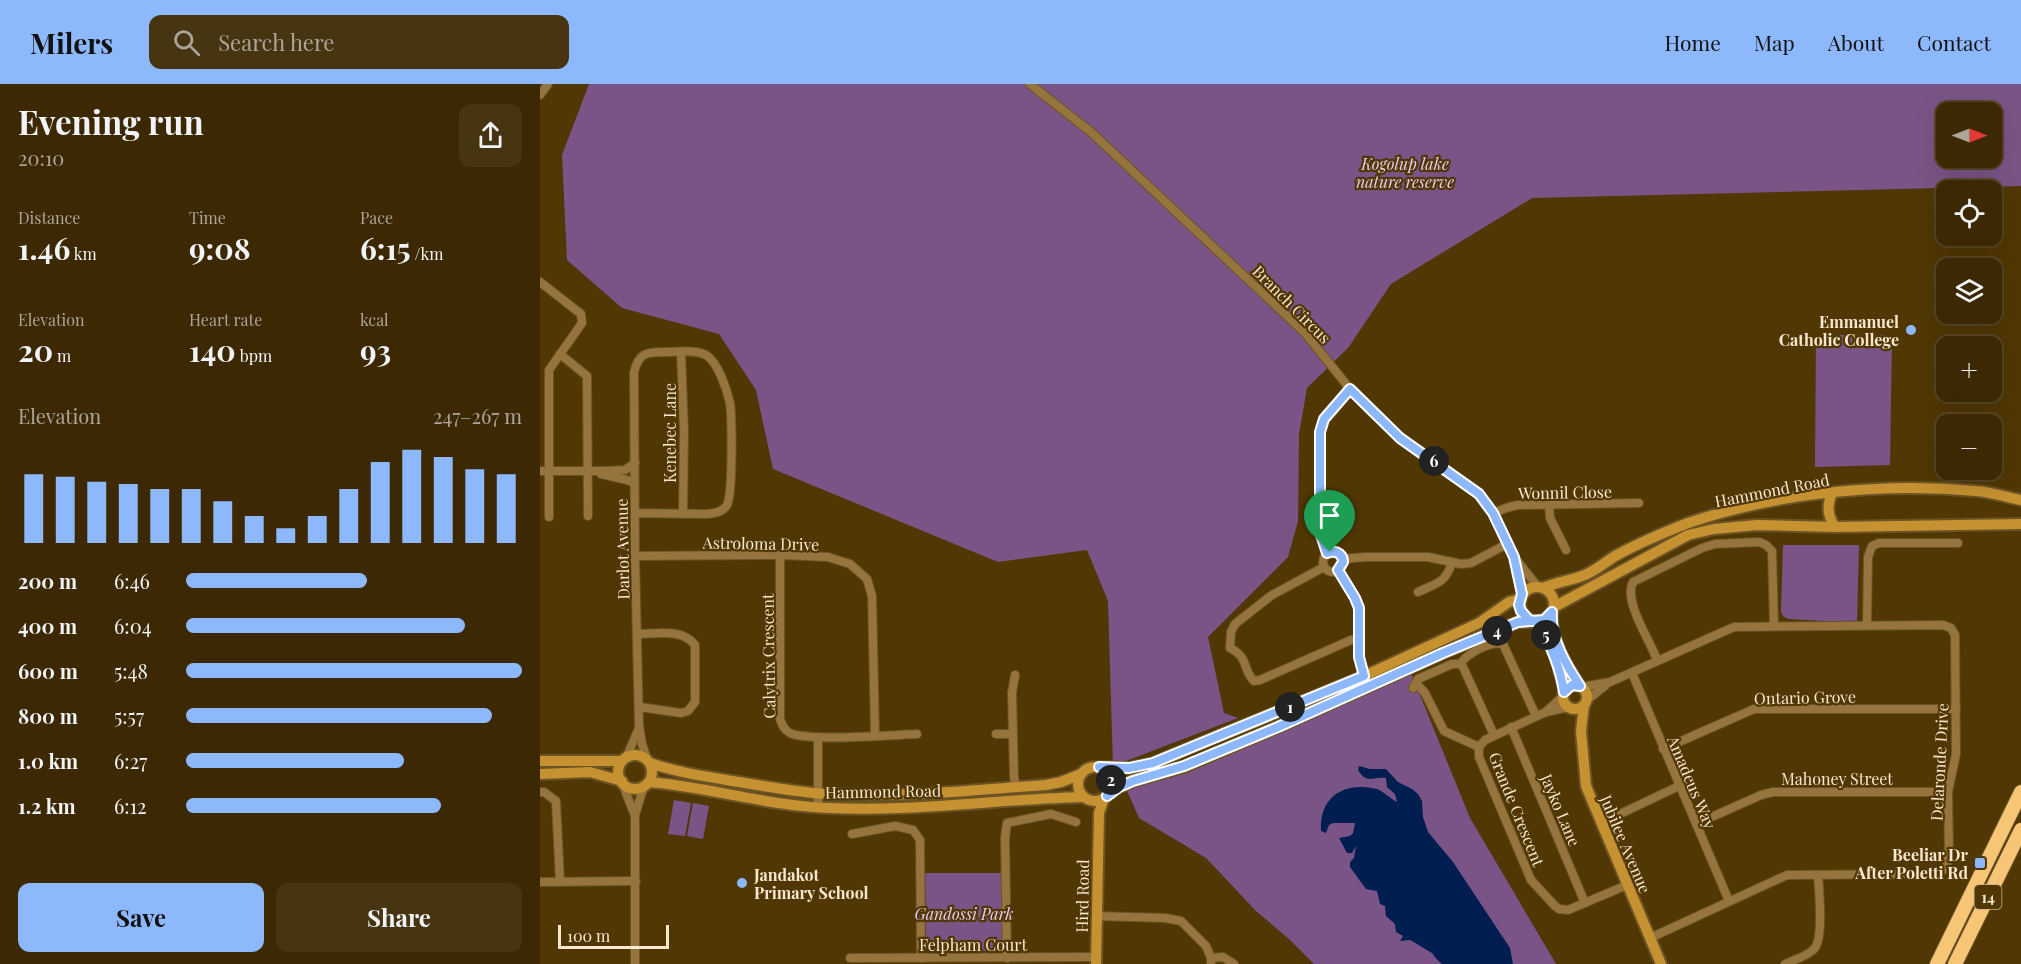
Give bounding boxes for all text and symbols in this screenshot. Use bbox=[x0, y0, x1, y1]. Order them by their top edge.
search box bbox=[149, 15, 569, 69]
text: Milers bbox=[30, 24, 113, 61]
icon: search bbox=[170, 26, 203, 59]
text: Search here bbox=[218, 27, 335, 57]
text: Home bbox=[1665, 28, 1721, 56]
text: Map bbox=[1754, 28, 1795, 56]
text: About bbox=[1828, 28, 1884, 56]
text: Contact bbox=[1917, 28, 1991, 56]
text: Evening run bbox=[18, 99, 204, 143]
north arrow bbox=[1936, 102, 2002, 168]
map controls bbox=[1936, 102, 2002, 480]
button: share bbox=[459, 104, 522, 167]
text: 20:10 bbox=[18, 144, 64, 171]
park label: Kogolup lake nature reserve bbox=[1356, 153, 1454, 192]
button: locate bbox=[1936, 180, 2002, 246]
text: Distance bbox=[18, 207, 80, 228]
text: Time bbox=[189, 207, 226, 228]
text: Pace bbox=[360, 207, 393, 228]
text: 1.46 bbox=[18, 228, 70, 268]
text: 9:08 bbox=[189, 228, 250, 268]
text: 6:15 bbox=[360, 228, 410, 268]
text: km bbox=[70, 243, 97, 264]
text: /km bbox=[410, 243, 443, 264]
button: layers bbox=[1936, 258, 2002, 324]
street label: Branch Circus bbox=[1248, 260, 1336, 348]
text: Elevation bbox=[18, 309, 85, 330]
text: Heart rate bbox=[189, 309, 262, 330]
text: kcal bbox=[360, 309, 389, 330]
place label: Emmanuel Catholic College bbox=[1779, 311, 1899, 350]
marker: Emmanuel Catholic College bbox=[1904, 323, 1918, 337]
text: 20 bbox=[18, 330, 53, 370]
text: 140 bbox=[189, 330, 236, 370]
text: 93 bbox=[360, 330, 391, 370]
button: + bbox=[1936, 336, 2002, 402]
text: m bbox=[53, 345, 71, 366]
text: bpm bbox=[236, 345, 272, 366]
street label: Kenebec Lane bbox=[659, 383, 680, 483]
text: Elevation bbox=[18, 402, 101, 429]
text: 247–267 m bbox=[433, 402, 522, 429]
button: − bbox=[1936, 414, 2002, 480]
pin: 6 bbox=[1419, 446, 1449, 476]
text: 6 bbox=[1430, 450, 1438, 471]
street label: Hammond Road bbox=[1713, 469, 1831, 511]
street label: Wonnil Close bbox=[1517, 481, 1612, 503]
pin bbox=[1304, 490, 1355, 552]
street label: Darlot Avenue bbox=[611, 498, 633, 600]
icon: arrive bbox=[1313, 499, 1346, 532]
street label: Astroloma Drive bbox=[702, 531, 819, 555]
text: 200 m bbox=[18, 567, 77, 594]
text: 6:46 bbox=[114, 567, 150, 594]
street label: Calytrix Crescent bbox=[756, 593, 780, 719]
text: 400 m bbox=[18, 612, 77, 639]
text: 6:04 bbox=[114, 612, 152, 639]
pin: 4 bbox=[1482, 616, 1512, 646]
text: 4 bbox=[1493, 620, 1501, 641]
pin: 5 bbox=[1531, 620, 1561, 650]
text: 5 bbox=[1542, 624, 1550, 645]
text: 600 m bbox=[18, 657, 78, 684]
text: 5:48 bbox=[114, 657, 148, 684]
street label: Ontario Grove bbox=[1754, 686, 1856, 708]
pin: 1 bbox=[1275, 692, 1305, 722]
text: 1 bbox=[1287, 696, 1293, 717]
text: 800 m bbox=[18, 702, 78, 729]
text: 5:57 bbox=[114, 702, 144, 729]
street label: Delaronde Drive bbox=[1925, 703, 1953, 821]
street label: Amadeus Way bbox=[1663, 731, 1721, 832]
text: 1.0 km bbox=[18, 747, 78, 774]
text: 6:27 bbox=[114, 747, 147, 774]
street label: Grande Crescent bbox=[1485, 749, 1550, 870]
pin: 2 bbox=[1096, 765, 1126, 795]
street label: Mahoney Street bbox=[1781, 768, 1893, 789]
text: 2 bbox=[1107, 769, 1115, 790]
street label: Jayko Lane bbox=[1536, 770, 1586, 849]
street label: Hammond Road bbox=[825, 779, 941, 803]
street label: Jubilee Avenue bbox=[1595, 791, 1656, 896]
text: 1.2 km bbox=[18, 792, 76, 819]
text: 6:12 bbox=[114, 792, 147, 819]
place label: Beeliar Dr After Poletti Rd bbox=[1854, 844, 1969, 883]
marker: Beeliar Dr After Poletti Rd bbox=[1973, 856, 1987, 870]
street label: Hird Road bbox=[1071, 859, 1093, 933]
place label: Jandakot Primary School bbox=[753, 864, 869, 903]
marker: Jandakot Primary School bbox=[735, 876, 749, 890]
button: Save bbox=[18, 883, 264, 952]
button: Share bbox=[276, 883, 522, 952]
road number: 14 bbox=[1974, 885, 2002, 909]
park label: Gandossi Park bbox=[914, 903, 1014, 924]
scale bar bbox=[558, 922, 669, 950]
text: 100 m bbox=[567, 925, 610, 946]
street label: Felpham Court bbox=[919, 934, 1027, 955]

